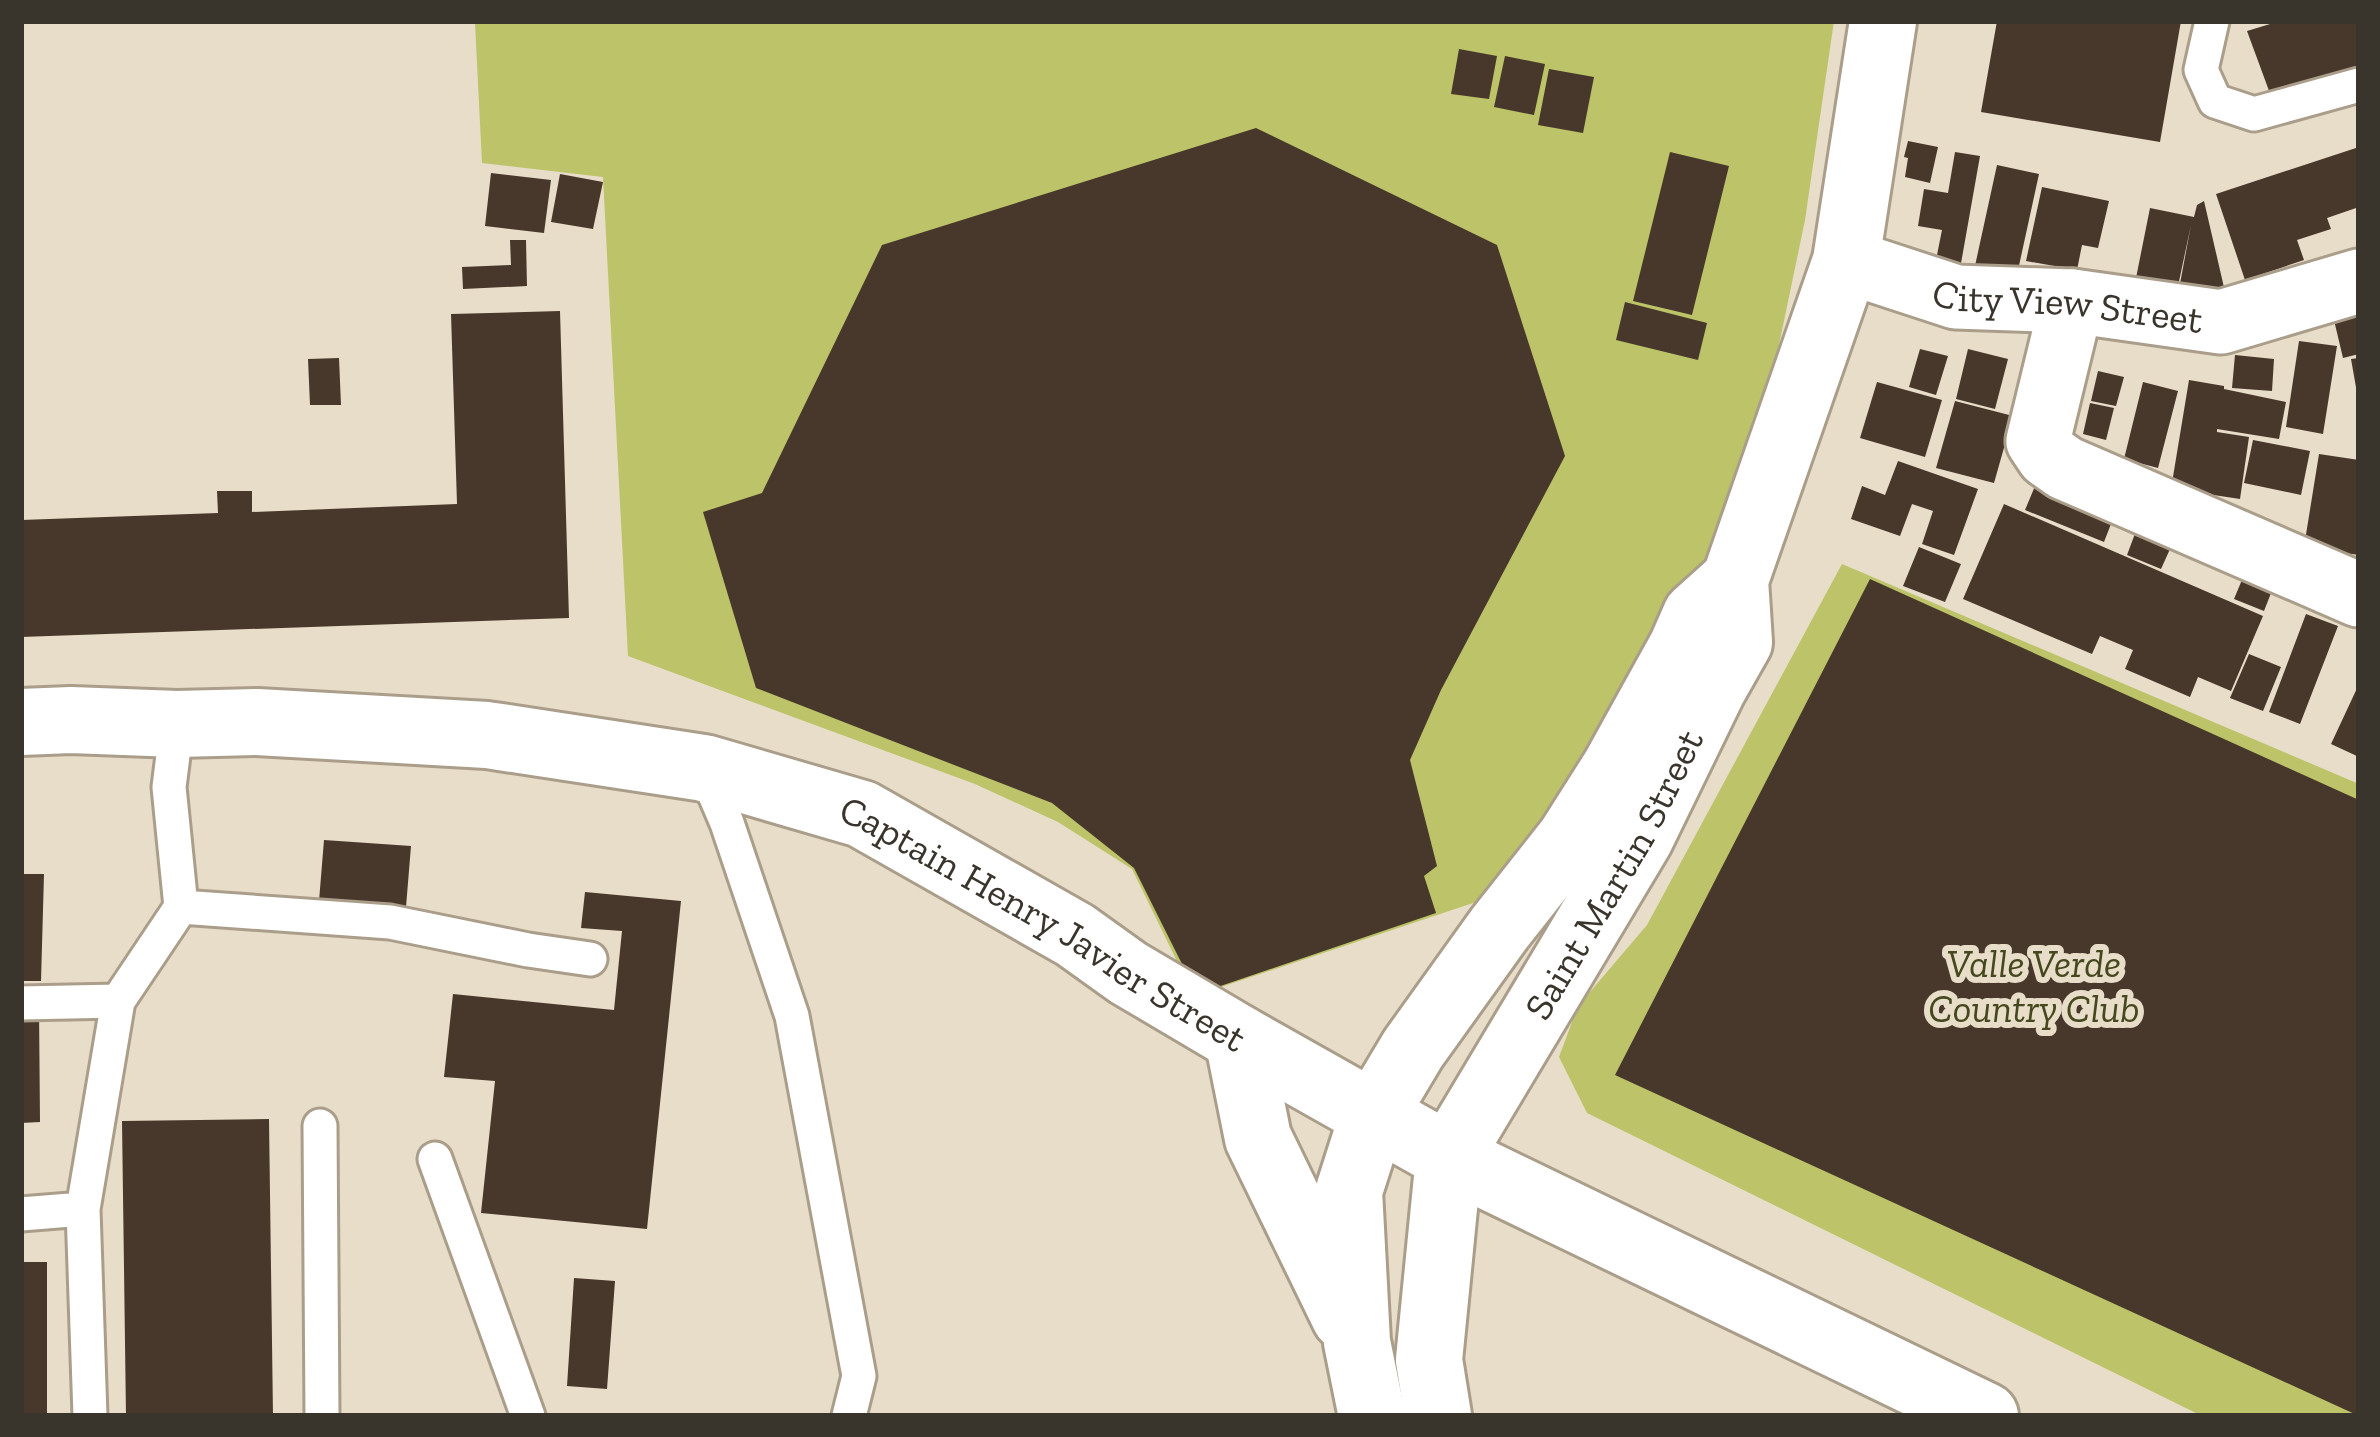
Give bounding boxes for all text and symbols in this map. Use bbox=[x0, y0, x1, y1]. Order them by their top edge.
street label: City View Street bbox=[1926, 267, 2206, 343]
street label: Saint Martin Street bbox=[1513, 721, 1713, 1028]
street label: Captain Henry Javier Street bbox=[835, 786, 1256, 1062]
park label: Valle Verde Country Club bbox=[1928, 940, 2140, 1032]

